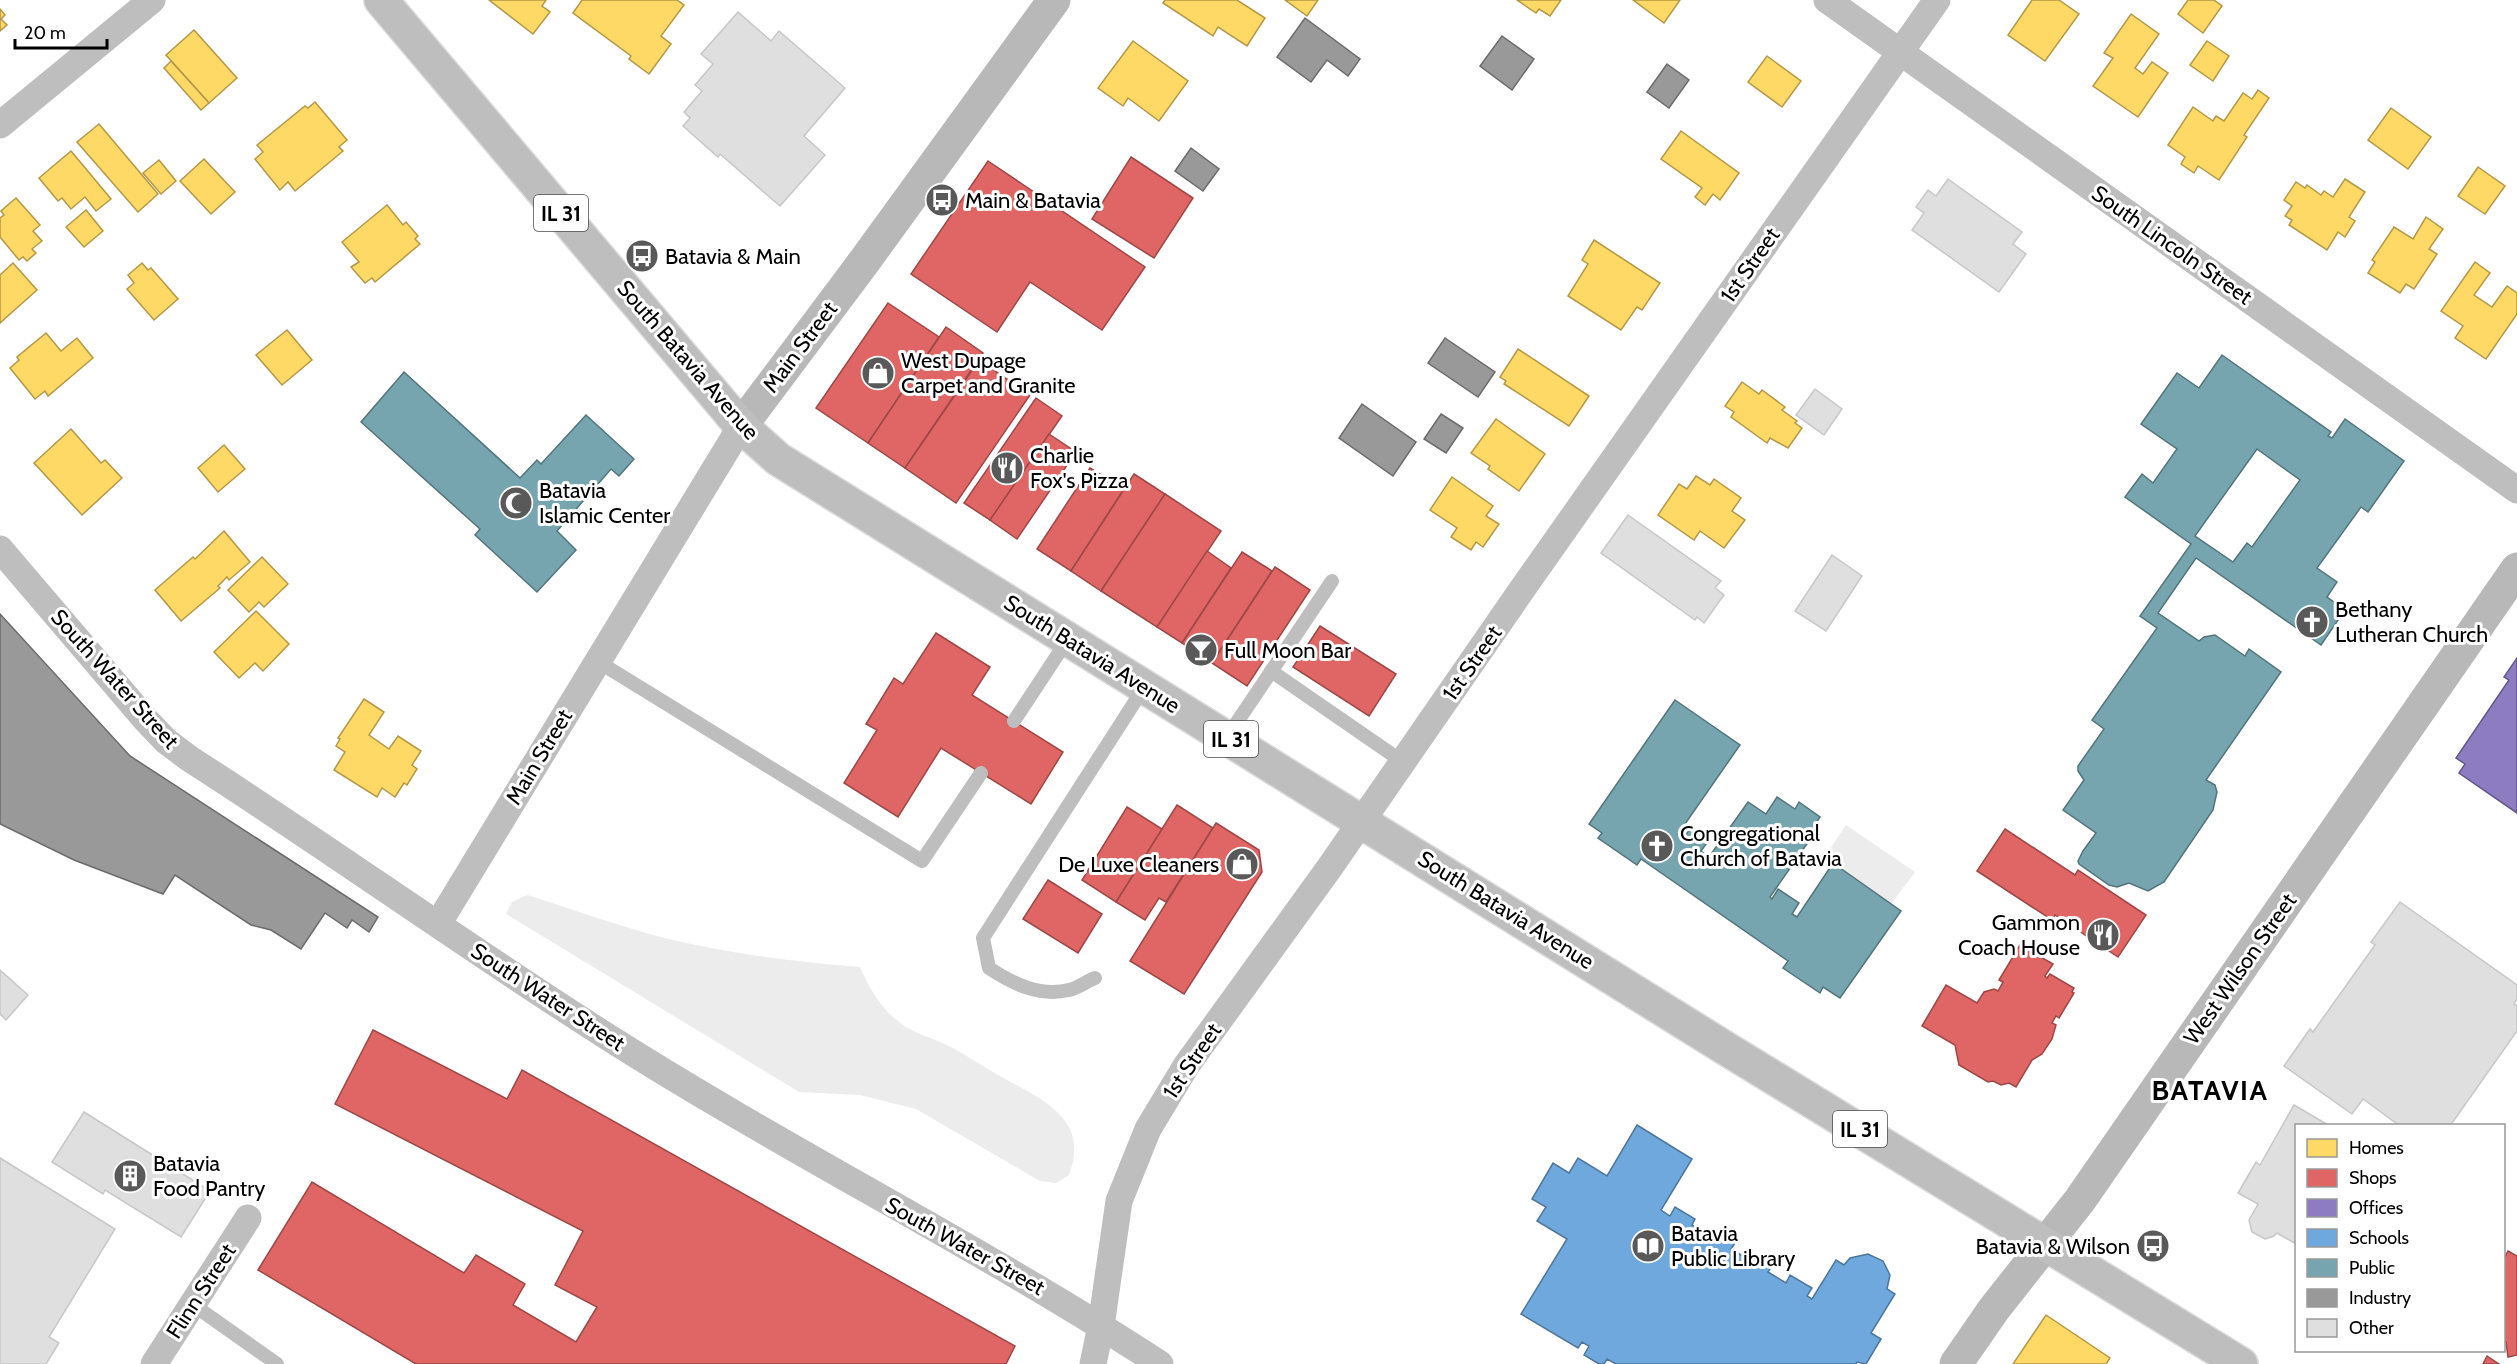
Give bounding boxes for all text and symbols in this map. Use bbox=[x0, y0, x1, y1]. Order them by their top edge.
scale bar bbox=[15, 12, 106, 50]
text: 20 m bbox=[24, 22, 66, 44]
street label: South Lincoln Street bbox=[2087, 180, 2258, 311]
bus stop icon: Main & Batavia bbox=[924, 182, 960, 218]
place label: Main & Batavia bbox=[965, 187, 1101, 214]
road number: IL 31 bbox=[534, 195, 588, 231]
street label: 1st Street bbox=[1715, 222, 1786, 308]
bus stop icon: Batavia & Main bbox=[624, 238, 660, 274]
place label: Batavia & Main bbox=[665, 243, 801, 270]
street label: South Batavia Avenue bbox=[611, 275, 765, 445]
street label: Main Street bbox=[757, 296, 843, 398]
place label: West Dupage Carpet and Granite bbox=[901, 347, 1076, 399]
shop icon: West Dupage Carpet and Granite bbox=[860, 355, 896, 391]
place label: Charlie Fox's Pizza bbox=[1030, 442, 1129, 494]
restaurant icon: Charlie Fox's Pizza bbox=[989, 450, 1025, 486]
place label: Batavia Islamic Center bbox=[539, 477, 670, 529]
mosque icon: Batavia Islamic Center bbox=[498, 485, 534, 521]
street label: South Batavia Avenue bbox=[999, 589, 1185, 719]
place label: Bethany Lutheran Church bbox=[2335, 596, 2488, 648]
street label: South Water Street bbox=[45, 604, 185, 755]
church icon: Bethany Lutheran Church bbox=[2294, 604, 2330, 640]
street label: 1st Street bbox=[1437, 620, 1508, 706]
bar icon: Full Moon Bar bbox=[1183, 632, 1219, 668]
place label: Full Moon Bar bbox=[1224, 637, 1351, 664]
street label: Main Street bbox=[500, 704, 578, 810]
road number: IL 31 bbox=[1204, 721, 1258, 757]
place label: Congregational Church of Batavia bbox=[1680, 820, 1842, 872]
church icon: Congregational Church of Batavia bbox=[1639, 828, 1675, 864]
street label: South Batavia Avenue bbox=[1413, 845, 1599, 975]
shop icon: De Luxe Cleaners bbox=[1224, 846, 1260, 882]
place label: De Luxe Cleaners bbox=[1058, 851, 1219, 878]
street label: West Wilson Street bbox=[2178, 888, 2303, 1050]
place label: Gammon Coach House bbox=[1958, 909, 2080, 961]
restaurant icon: Gammon Coach House bbox=[2085, 917, 2121, 953]
street label: South Water Street bbox=[466, 937, 631, 1057]
street label: 1st Street bbox=[1157, 1018, 1227, 1104]
district label: BATAVIA bbox=[2151, 1073, 2269, 1107]
road number: IL 31 bbox=[1833, 1111, 1887, 1147]
legend bbox=[2295, 1124, 2505, 1352]
text: Homes bbox=[2349, 1137, 2404, 1159]
place label: Batavia Food Pantry bbox=[153, 1150, 265, 1202]
building icon: Batavia Food Pantry bbox=[112, 1158, 148, 1194]
text: Shops bbox=[2349, 1167, 2397, 1189]
street label: South Water Street bbox=[881, 1191, 1050, 1301]
text: Offices bbox=[2349, 1197, 2403, 1219]
place label: Batavia Public Library bbox=[1671, 1220, 1795, 1272]
text: Schools bbox=[2349, 1227, 2409, 1249]
library icon: Batavia Public Library bbox=[1630, 1228, 1666, 1264]
bus stop icon: Batavia & Wilson bbox=[2135, 1228, 2171, 1264]
place label: Batavia & Wilson bbox=[1975, 1233, 2130, 1260]
street label: Flinn Street bbox=[160, 1238, 242, 1343]
text: Public bbox=[2349, 1257, 2395, 1279]
text: Industry bbox=[2349, 1287, 2411, 1309]
text: Other bbox=[2349, 1317, 2394, 1339]

